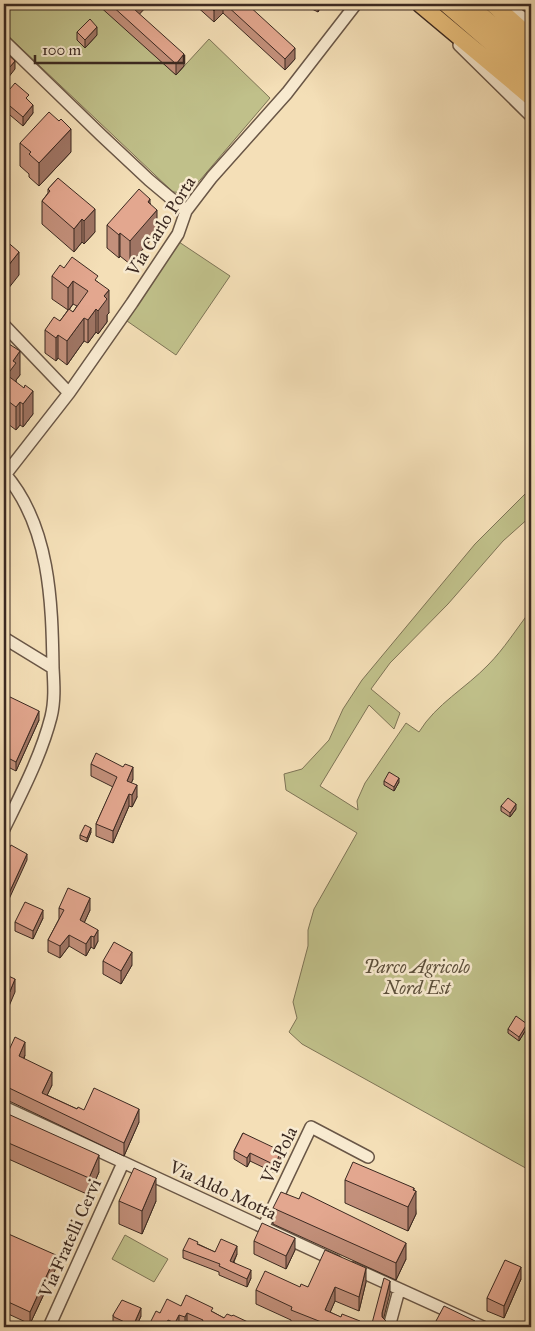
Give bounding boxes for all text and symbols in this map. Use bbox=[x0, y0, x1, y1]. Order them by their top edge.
scale bar bbox=[35, 32, 184, 64]
text: 100 m bbox=[42, 41, 82, 59]
street label: Via Carlo Porta bbox=[121, 172, 200, 281]
park label: Parco Agricolo Nord Est bbox=[364, 956, 470, 999]
street label: Via Pola bbox=[255, 1123, 302, 1188]
street label: Via Aldo Motta bbox=[165, 1155, 281, 1225]
street label: Via Fratelli Cervi bbox=[34, 1175, 106, 1302]

